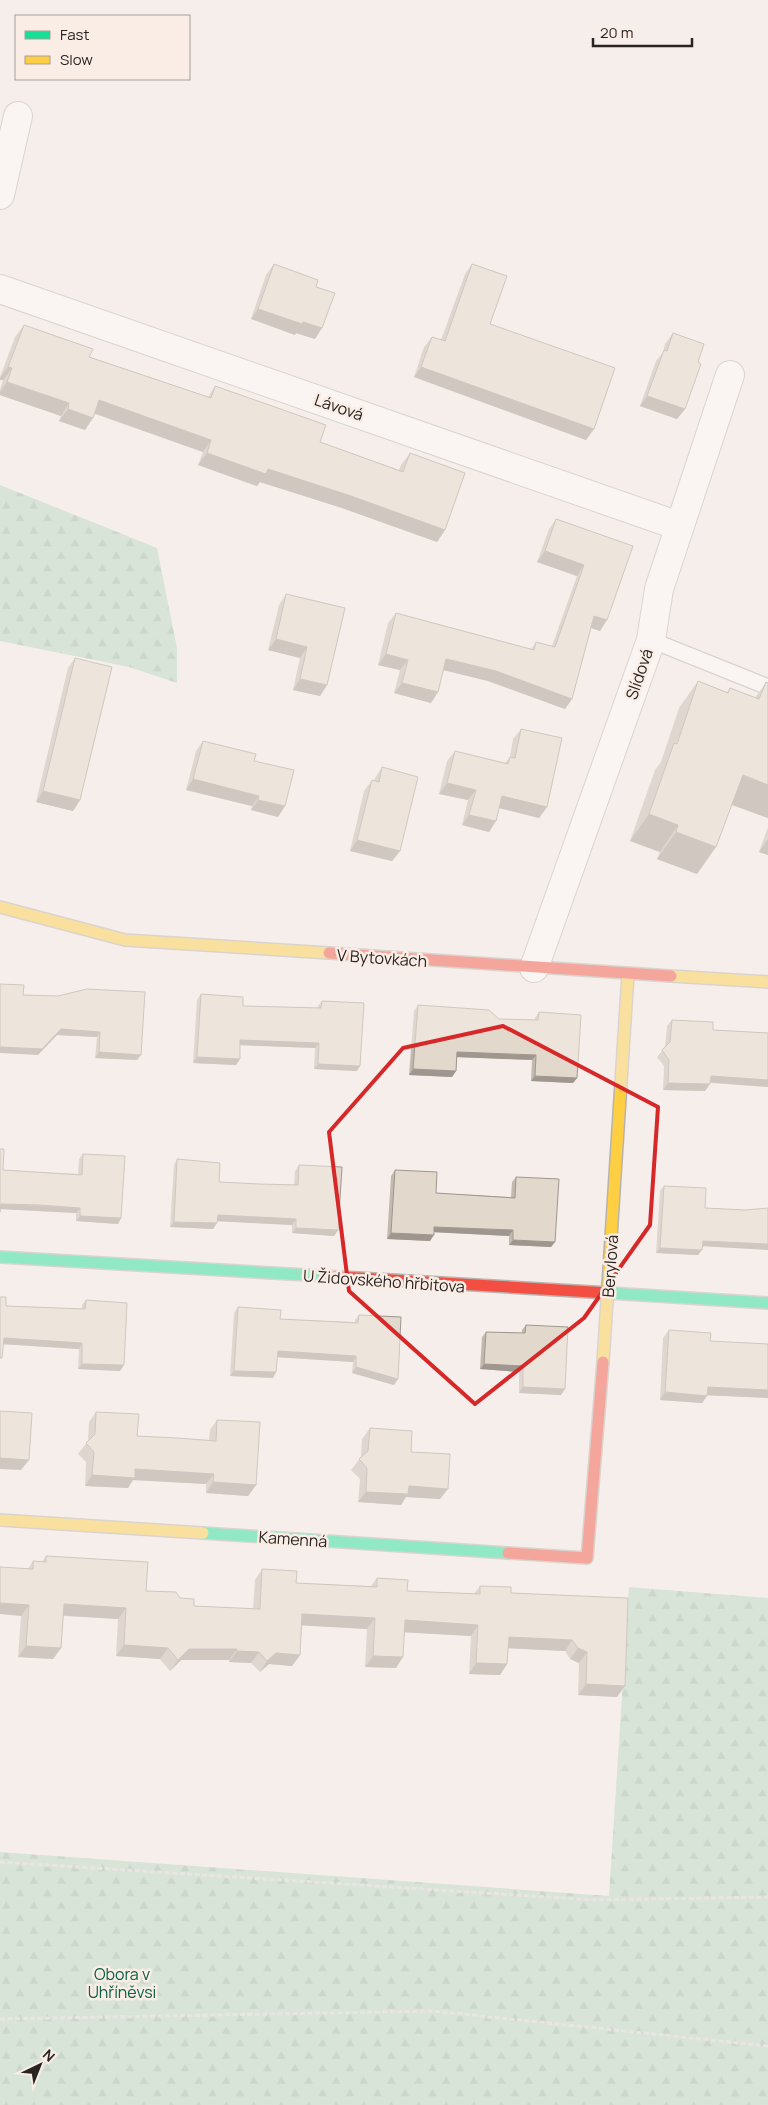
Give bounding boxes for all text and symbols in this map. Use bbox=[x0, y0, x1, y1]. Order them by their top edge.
legend bbox=[15, 15, 190, 80]
scale bar bbox=[593, 15, 692, 47]
text: 20 m bbox=[600, 22, 633, 43]
text: Fast bbox=[60, 24, 89, 45]
text: Slow bbox=[60, 49, 93, 70]
street label: Lávová bbox=[312, 388, 366, 426]
street label: Slídová bbox=[620, 646, 658, 702]
street label: V Bytovkách bbox=[336, 944, 428, 972]
street label: Berylová bbox=[597, 1234, 623, 1298]
street label: U Židovského hřbitova bbox=[302, 1264, 466, 1298]
street label: Kamenná bbox=[258, 1526, 328, 1552]
park label: Obora v Uhříněvsi bbox=[88, 1963, 156, 2003]
north arrow bbox=[15, 2040, 65, 2090]
text: N bbox=[39, 2045, 59, 2066]

